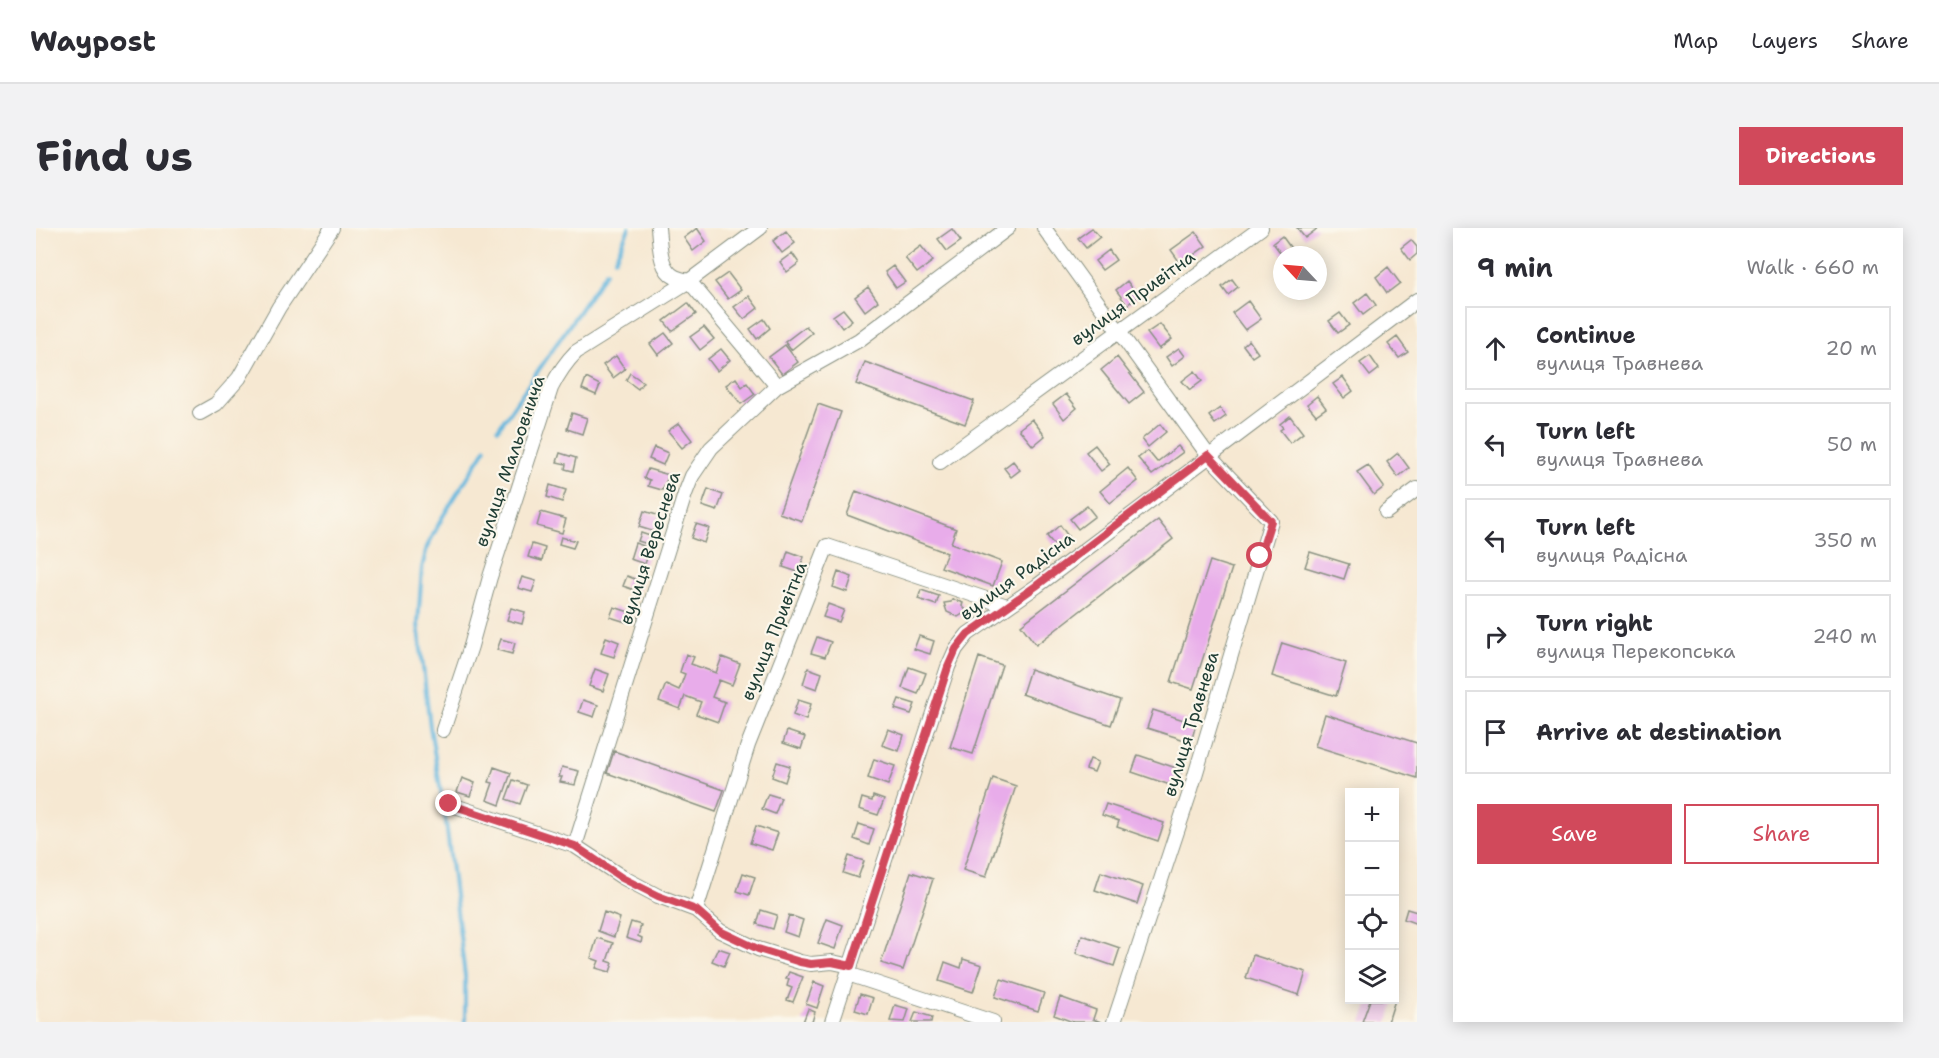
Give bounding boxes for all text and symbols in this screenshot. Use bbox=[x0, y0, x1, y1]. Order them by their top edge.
text: Waypost bbox=[30, 22, 156, 60]
text: Map bbox=[1673, 27, 1718, 55]
text: Layers bbox=[1751, 27, 1818, 55]
text: Share bbox=[1851, 27, 1909, 55]
button: Directions bbox=[1739, 127, 1903, 185]
text: Find us bbox=[36, 128, 193, 184]
street label: вулиця Привітна bbox=[1066, 245, 1200, 351]
north arrow bbox=[1273, 246, 1327, 300]
text: 9 min bbox=[1477, 250, 1553, 285]
text: Walk · 660 m bbox=[1746, 254, 1879, 280]
text: Continue bbox=[1536, 321, 1636, 350]
icon: ahead bbox=[1479, 332, 1512, 365]
text: 20 m bbox=[1826, 335, 1877, 361]
text: вулиця Травнева bbox=[1536, 350, 1703, 376]
street label: вулиця Мальовнича bbox=[469, 372, 551, 550]
text: Turn left bbox=[1536, 417, 1635, 446]
icon: left bbox=[1479, 428, 1512, 461]
text: 50 m bbox=[1827, 431, 1877, 457]
text: вулиця Травнева bbox=[1536, 446, 1703, 472]
street label: вулиця Вереснева bbox=[614, 468, 686, 628]
text: Turn left bbox=[1536, 513, 1635, 542]
icon: left bbox=[1479, 524, 1512, 557]
street label: вулиця Радісна bbox=[955, 526, 1079, 626]
text: 350 m bbox=[1813, 527, 1877, 553]
route start bbox=[1246, 542, 1272, 568]
text: вулиця Радісна bbox=[1536, 542, 1687, 568]
street label: вулиця Привітна bbox=[735, 558, 813, 704]
text: Turn right bbox=[1536, 609, 1653, 638]
icon: right bbox=[1479, 620, 1512, 653]
text: 240 m bbox=[1812, 623, 1877, 649]
text: вулиця Перекопська bbox=[1536, 638, 1736, 664]
street label: вулиця Травнева bbox=[1158, 648, 1224, 800]
icon: arrive bbox=[1479, 716, 1512, 749]
text: Arrive at destination bbox=[1536, 718, 1782, 747]
map controls bbox=[1345, 788, 1399, 1004]
button: + bbox=[1345, 788, 1399, 842]
route end bbox=[435, 790, 461, 816]
button: Save bbox=[1477, 804, 1672, 864]
button: Share bbox=[1684, 804, 1879, 864]
button: − bbox=[1345, 842, 1399, 896]
button: locate bbox=[1345, 896, 1399, 950]
button: layers bbox=[1345, 950, 1399, 1004]

